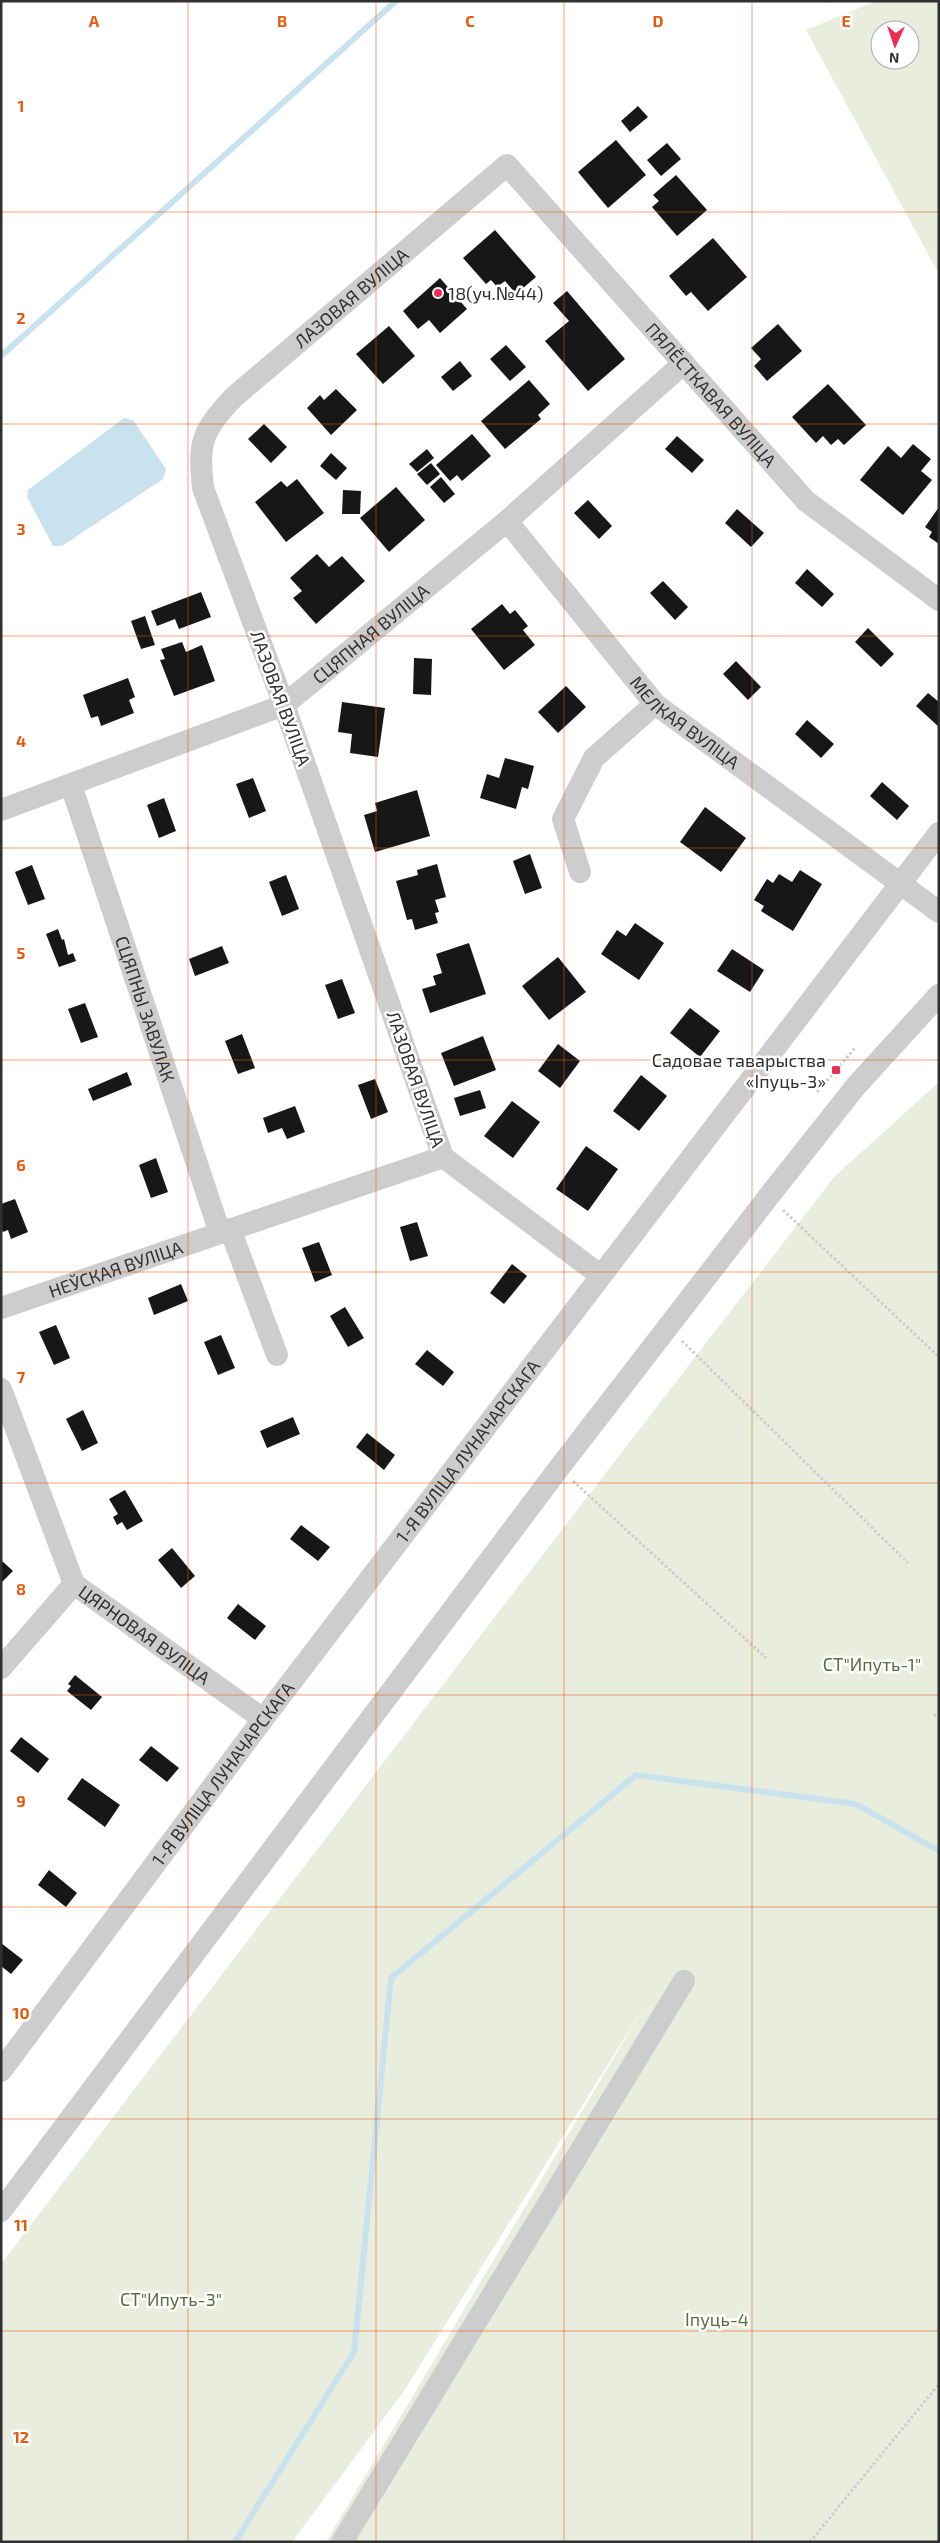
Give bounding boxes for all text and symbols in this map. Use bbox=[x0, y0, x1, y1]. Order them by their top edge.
text: A bbox=[89, 11, 100, 30]
text: B bbox=[277, 11, 287, 30]
text: C bbox=[465, 11, 475, 30]
text: D bbox=[653, 11, 664, 30]
text: E bbox=[841, 11, 851, 30]
north arrow bbox=[870, 20, 920, 70]
text: N bbox=[889, 50, 900, 67]
text: 1 bbox=[18, 96, 24, 115]
street label: ЛАЗОВАЯ ВУЛІЦА bbox=[289, 242, 413, 352]
place label: 18(уч.№44) bbox=[448, 282, 544, 304]
marker: 18(уч.№44) bbox=[432, 287, 444, 299]
text: 2 bbox=[16, 308, 26, 327]
street label: ПЯЛЁСТКАВАЯ ВУЛІЦА bbox=[641, 318, 782, 472]
text: 3 bbox=[16, 519, 26, 538]
street label: СЦЯПНАЯ ВУЛІЦА bbox=[308, 579, 434, 688]
street label: ЛАЗОВАЯ ВУЛІЦА bbox=[246, 627, 316, 770]
street label: МЕЛКАЯ ВУЛІЦА bbox=[626, 671, 745, 774]
text: 4 bbox=[16, 731, 26, 750]
street label: СЦЯПНЫ ЗАВУЛАК bbox=[111, 933, 180, 1085]
text: 5 bbox=[17, 943, 26, 962]
street label: ЛАЗОВАЯ ВУЛІЦА bbox=[382, 1008, 450, 1151]
place label: Садовае таварыства «Іпуць-3» bbox=[652, 1049, 826, 1092]
marker: Садовае таварыства «Іпуць-3» bbox=[830, 1064, 842, 1076]
text: 6 bbox=[16, 1155, 26, 1174]
street label: НЕЎСКАЯ ВУЛІЦА bbox=[46, 1236, 186, 1302]
street label: 1-Я ВУЛІЦА ЛУНАЧАРСКАГА bbox=[391, 1355, 545, 1547]
text: 7 bbox=[17, 1367, 26, 1386]
text: 8 bbox=[16, 1579, 26, 1598]
street label: ЦЯРНОВАЯ ВУЛІЦА bbox=[75, 1580, 215, 1689]
park label: СТ"Ипуть-1" bbox=[823, 1653, 921, 1675]
street label: 1-Я ВУЛІЦА ЛУНАЧАРСКАГА bbox=[147, 1677, 299, 1870]
text: 9 bbox=[16, 1791, 26, 1810]
text: 10 bbox=[12, 2003, 30, 2022]
text: 11 bbox=[14, 2215, 28, 2234]
park label: СТ"Ипуть-3" bbox=[120, 2288, 222, 2310]
park label: Іпуць-4 bbox=[685, 2308, 749, 2330]
text: 12 bbox=[13, 2427, 29, 2446]

